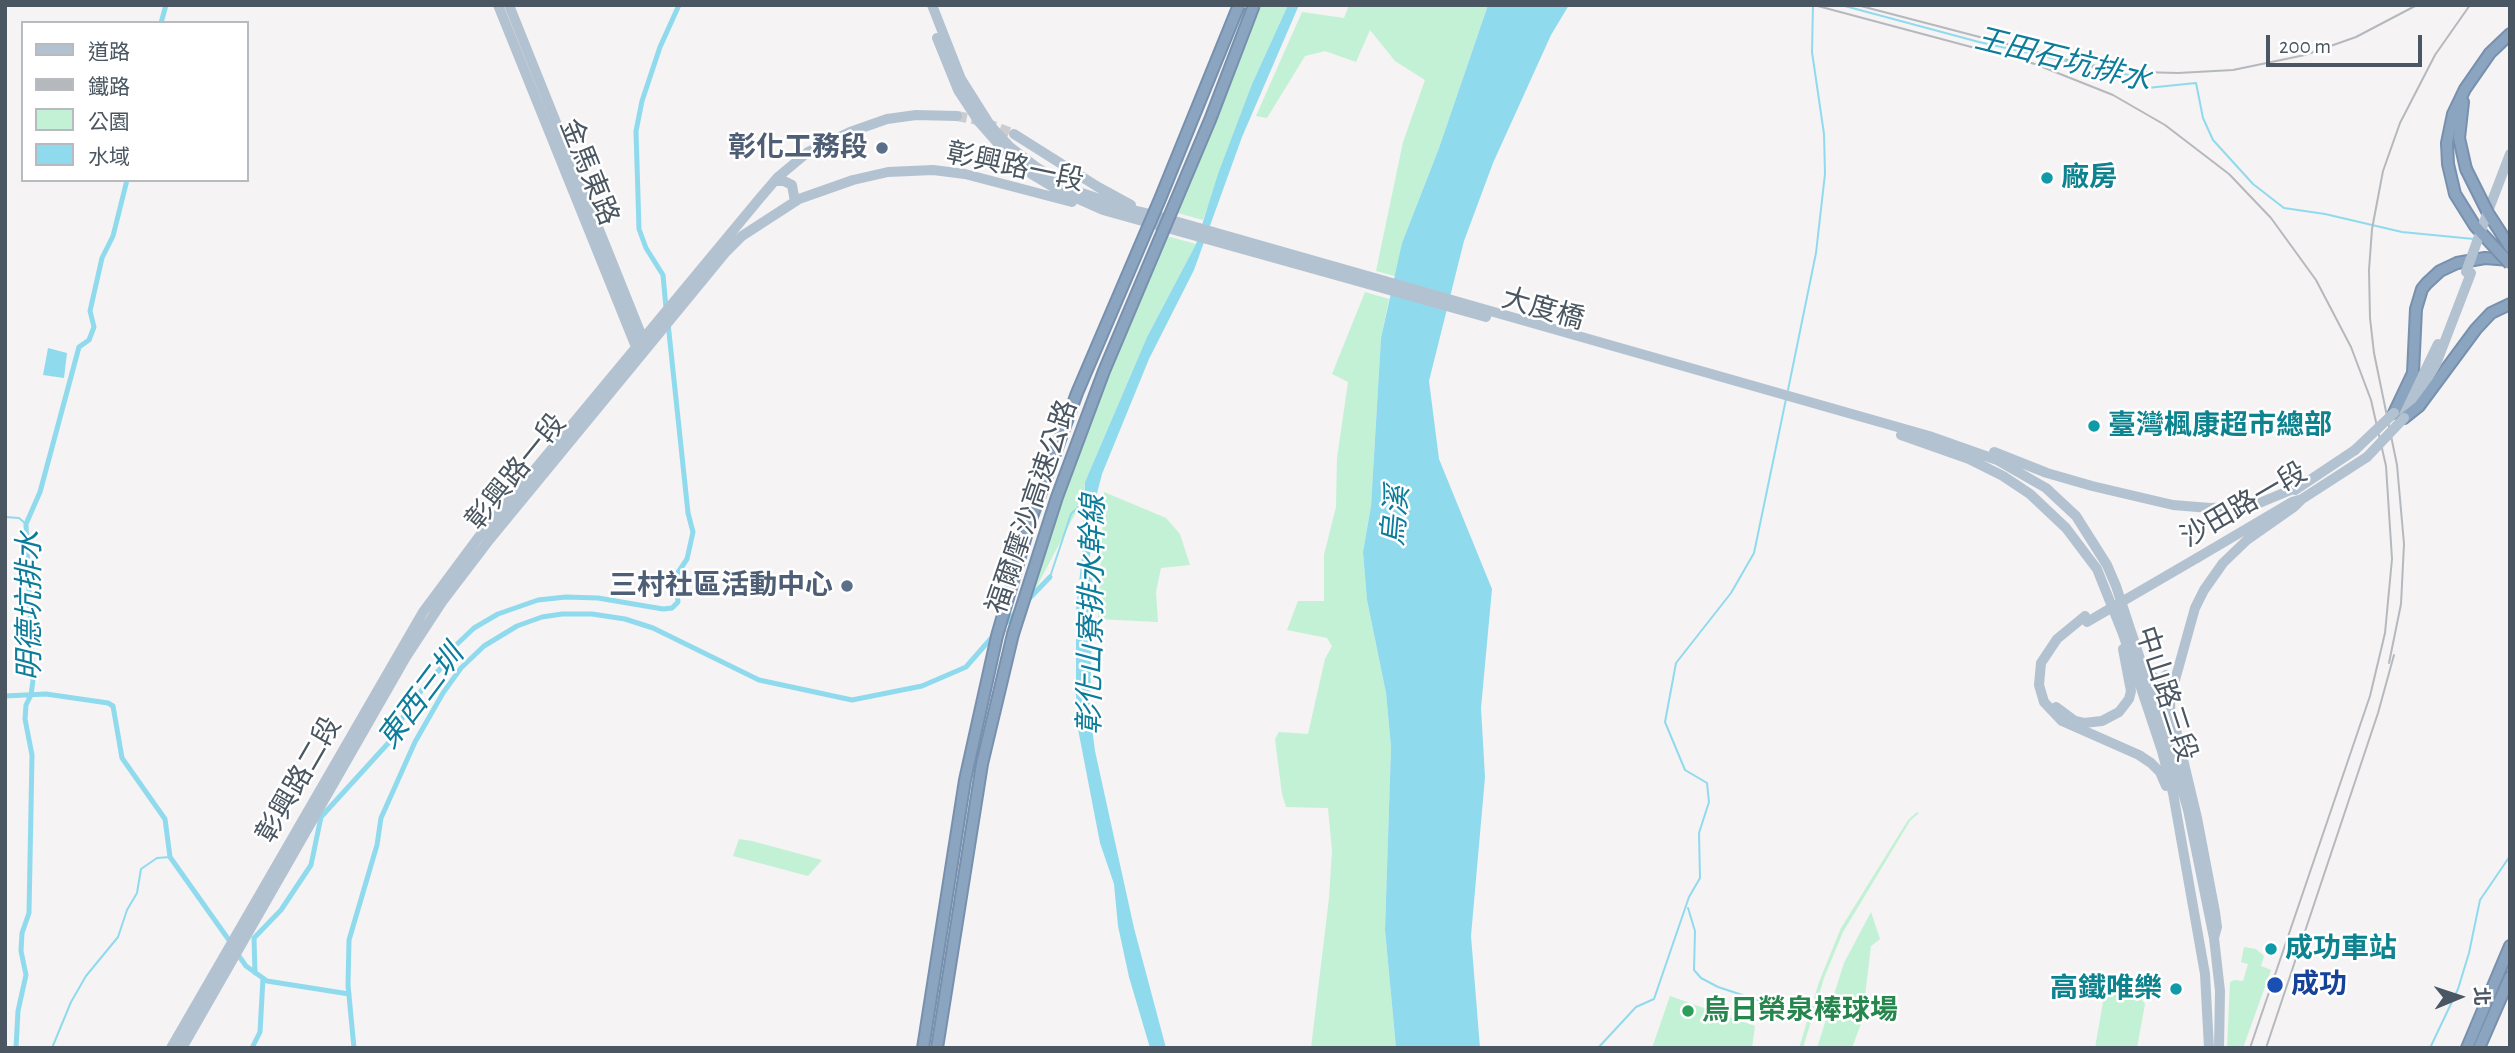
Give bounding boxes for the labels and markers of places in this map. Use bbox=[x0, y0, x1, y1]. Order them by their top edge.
place label: 彰化工務段 bbox=[728, 131, 868, 165]
marker: 彰化工務段 bbox=[874, 140, 890, 156]
place label: 廠房 bbox=[2061, 161, 2117, 195]
marker: 廠房 bbox=[2039, 170, 2055, 186]
place label: 臺灣楓康超市總部 bbox=[2108, 409, 2332, 443]
marker: 臺灣楓康超市總部 bbox=[2086, 418, 2102, 434]
place label: 三村社區活動中心 bbox=[609, 569, 833, 603]
marker: 三村社區活動中心 bbox=[839, 578, 855, 594]
place label: 成功車站 bbox=[2285, 932, 2397, 966]
marker: 成功車站 bbox=[2263, 941, 2279, 957]
place label: 成功 bbox=[2291, 968, 2347, 1002]
place label: 高鐵唯樂 bbox=[2050, 972, 2162, 1006]
marker: 成功 bbox=[2265, 975, 2285, 995]
marker: 高鐵唯樂 bbox=[2168, 981, 2184, 997]
place label: 烏日榮泉棒球場 bbox=[1702, 994, 1898, 1028]
marker: 烏日榮泉棒球場 bbox=[1680, 1003, 1696, 1019]

